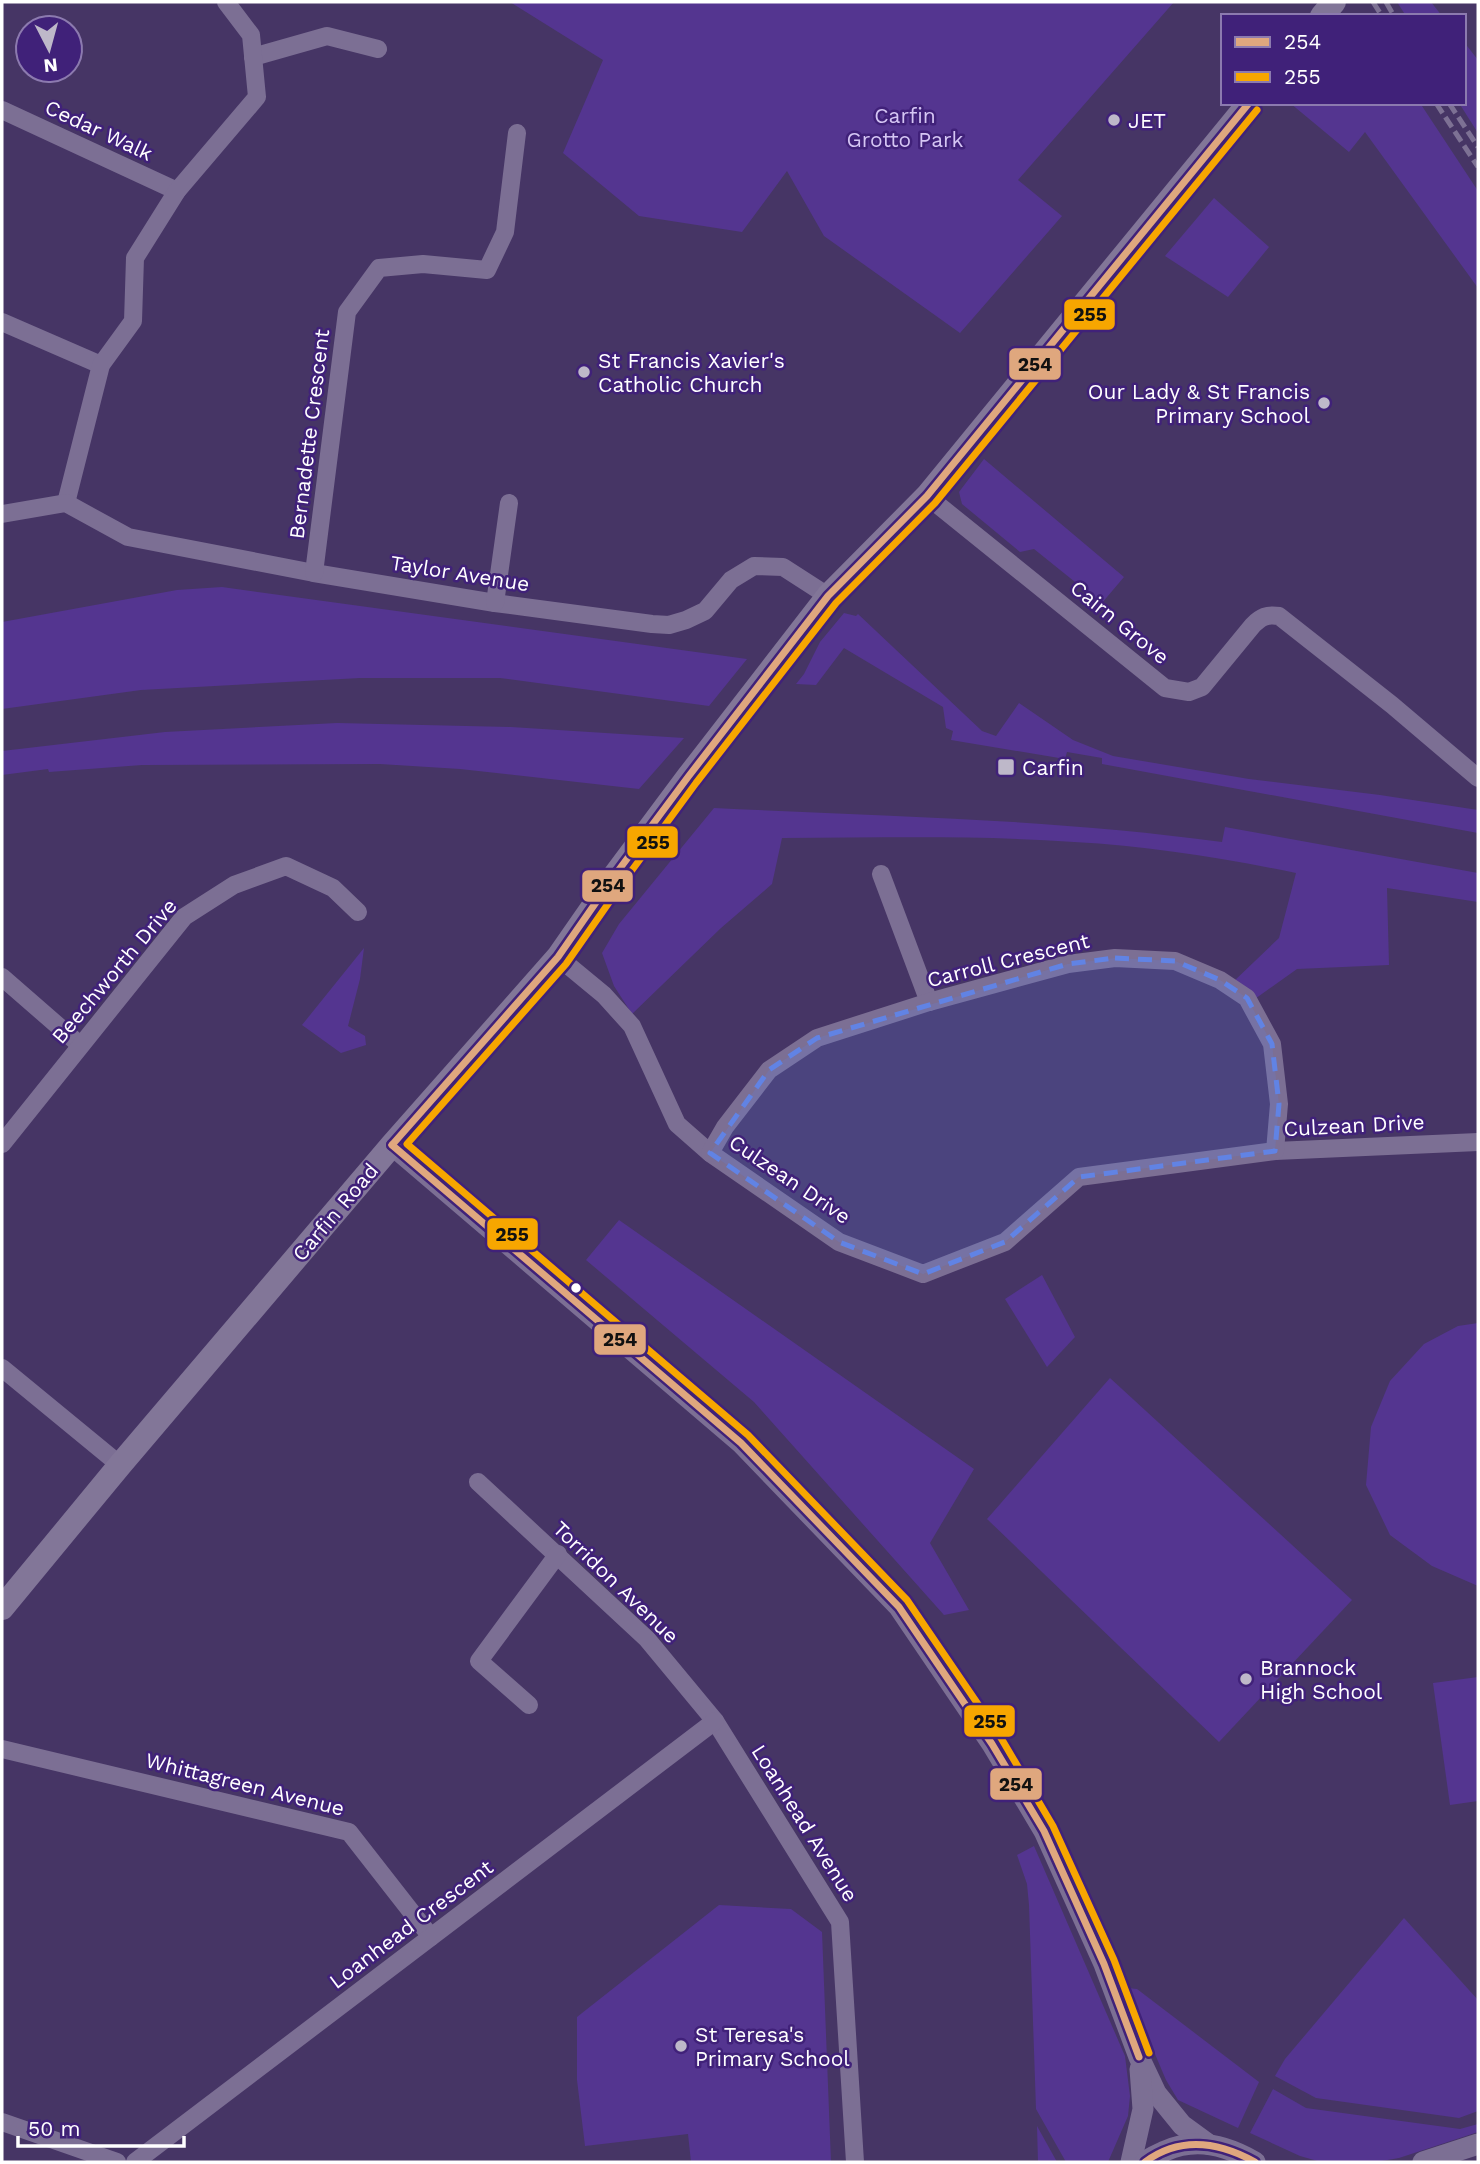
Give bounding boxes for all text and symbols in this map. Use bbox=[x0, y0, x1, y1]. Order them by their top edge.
north arrow bbox=[14, 14, 84, 84]
legend bbox=[1221, 14, 1466, 105]
text: 254 bbox=[1284, 29, 1321, 54]
text: N bbox=[43, 53, 59, 78]
text: 255 bbox=[1284, 64, 1321, 89]
street label: Cedar Walk bbox=[41, 94, 157, 166]
park label: Carfin Grotto Park bbox=[846, 103, 964, 152]
place label: JET bbox=[1128, 108, 1166, 133]
marker: JET bbox=[1106, 112, 1122, 128]
line badge: 255 bbox=[1063, 298, 1116, 331]
text: 255 bbox=[1073, 303, 1107, 326]
street label: Bernadette Crescent bbox=[284, 328, 334, 540]
line badge: 254 bbox=[1008, 347, 1062, 381]
place label: St Francis Xavier's Catholic Church bbox=[598, 348, 785, 397]
text: 254 bbox=[1018, 353, 1052, 376]
marker: St Francis Xavier's Catholic Church bbox=[576, 364, 592, 380]
place label: Our Lady & St Francis Primary School bbox=[1088, 379, 1311, 428]
marker: Our Lady & St Francis Primary School bbox=[1316, 395, 1332, 411]
street label: Taylor Avenue bbox=[389, 550, 531, 596]
street label: Cairn Grove bbox=[1066, 575, 1174, 669]
place label: Carfin bbox=[1022, 755, 1084, 780]
marker: Carfin bbox=[996, 757, 1016, 777]
line badge: 255 bbox=[626, 825, 679, 859]
text: 255 bbox=[636, 831, 670, 854]
line badge: 254 bbox=[581, 869, 634, 903]
text: 254 bbox=[591, 874, 625, 897]
street label: Beechworth Drive bbox=[46, 893, 182, 1049]
street label: Carroll Crescent bbox=[924, 928, 1092, 992]
street label: Culzean Drive bbox=[1283, 1109, 1425, 1141]
street label: Culzean Drive bbox=[724, 1129, 856, 1229]
street label: Carfin Road bbox=[287, 1158, 383, 1266]
line badge: 255 bbox=[486, 1217, 539, 1251]
text: 255 bbox=[495, 1223, 529, 1246]
unlabelled marker bbox=[569, 1281, 583, 1295]
line badge: 254 bbox=[593, 1323, 647, 1356]
text: 254 bbox=[603, 1328, 637, 1351]
street label: Torridon Avenue bbox=[548, 1516, 684, 1648]
place label: Brannock High School bbox=[1260, 1655, 1383, 1704]
marker: Brannock High School bbox=[1238, 1671, 1254, 1687]
line badge: 255 bbox=[963, 1704, 1016, 1738]
text: 255 bbox=[973, 1710, 1007, 1733]
street label: Loanhead Avenue bbox=[747, 1740, 863, 1906]
street label: Whittagreen Avenue bbox=[143, 1747, 347, 1821]
line badge: 254 bbox=[989, 1767, 1043, 1801]
text: 254 bbox=[999, 1773, 1033, 1796]
street label: Loanhead Crescent bbox=[324, 1854, 498, 1994]
place label: St Teresa's Primary School bbox=[695, 2022, 850, 2071]
marker: St Teresa's Primary School bbox=[673, 2038, 689, 2054]
scale bar bbox=[18, 2104, 184, 2148]
text: 50 m bbox=[28, 2116, 80, 2141]

